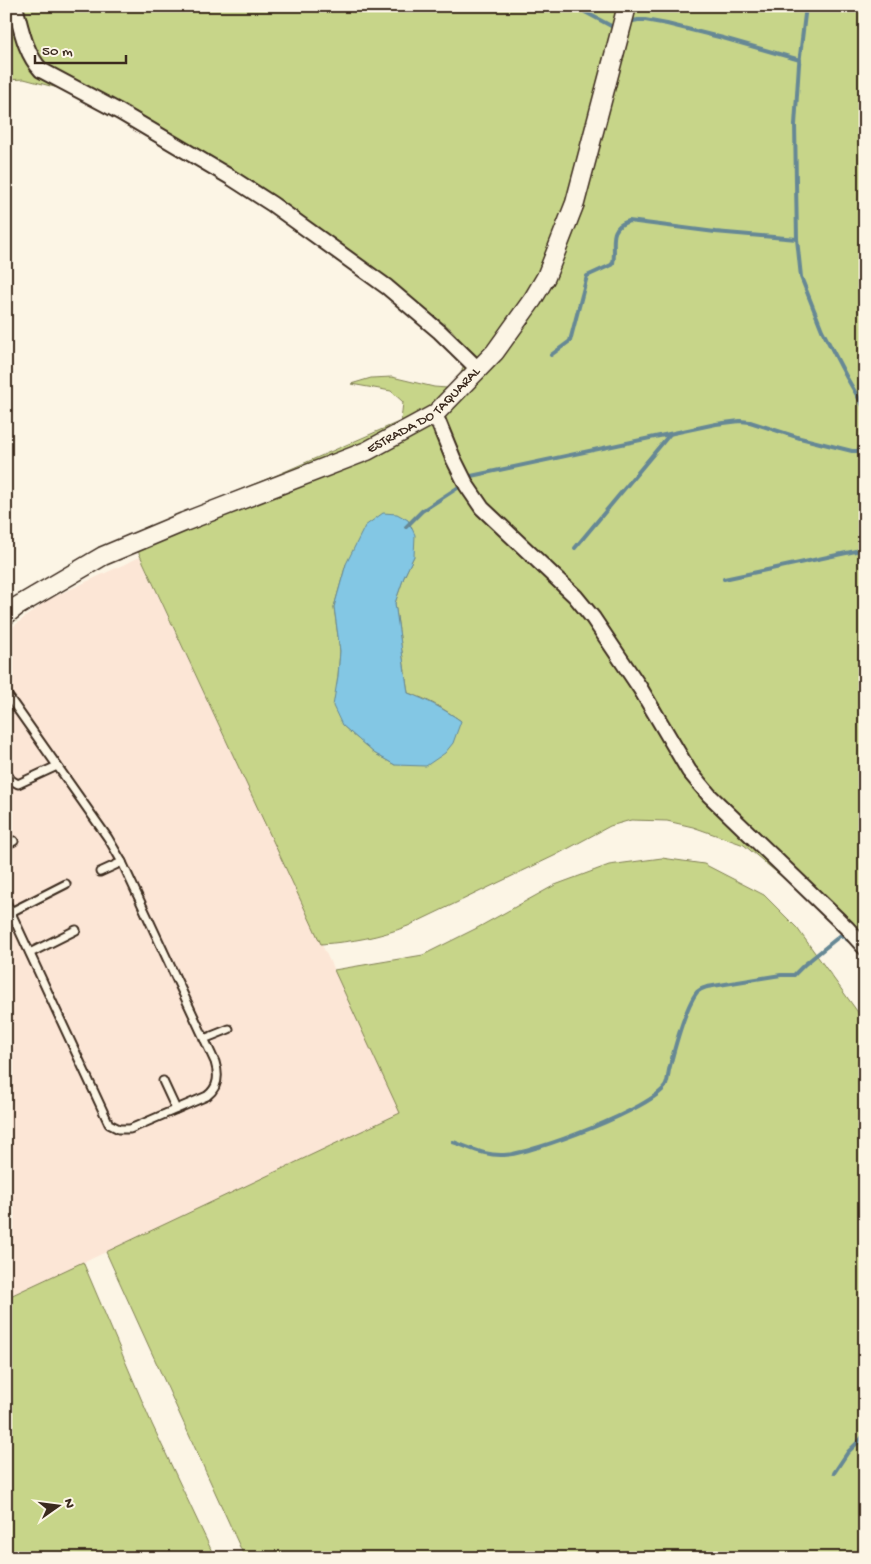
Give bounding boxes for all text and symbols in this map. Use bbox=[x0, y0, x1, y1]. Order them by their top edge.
scale bar bbox=[35, 32, 126, 64]
text: 50 m bbox=[42, 43, 73, 61]
street label: ESTRADA DO TAQUARAL bbox=[364, 363, 485, 458]
north arrow bbox=[32, 1482, 82, 1532]
text: N bbox=[59, 1497, 78, 1510]

